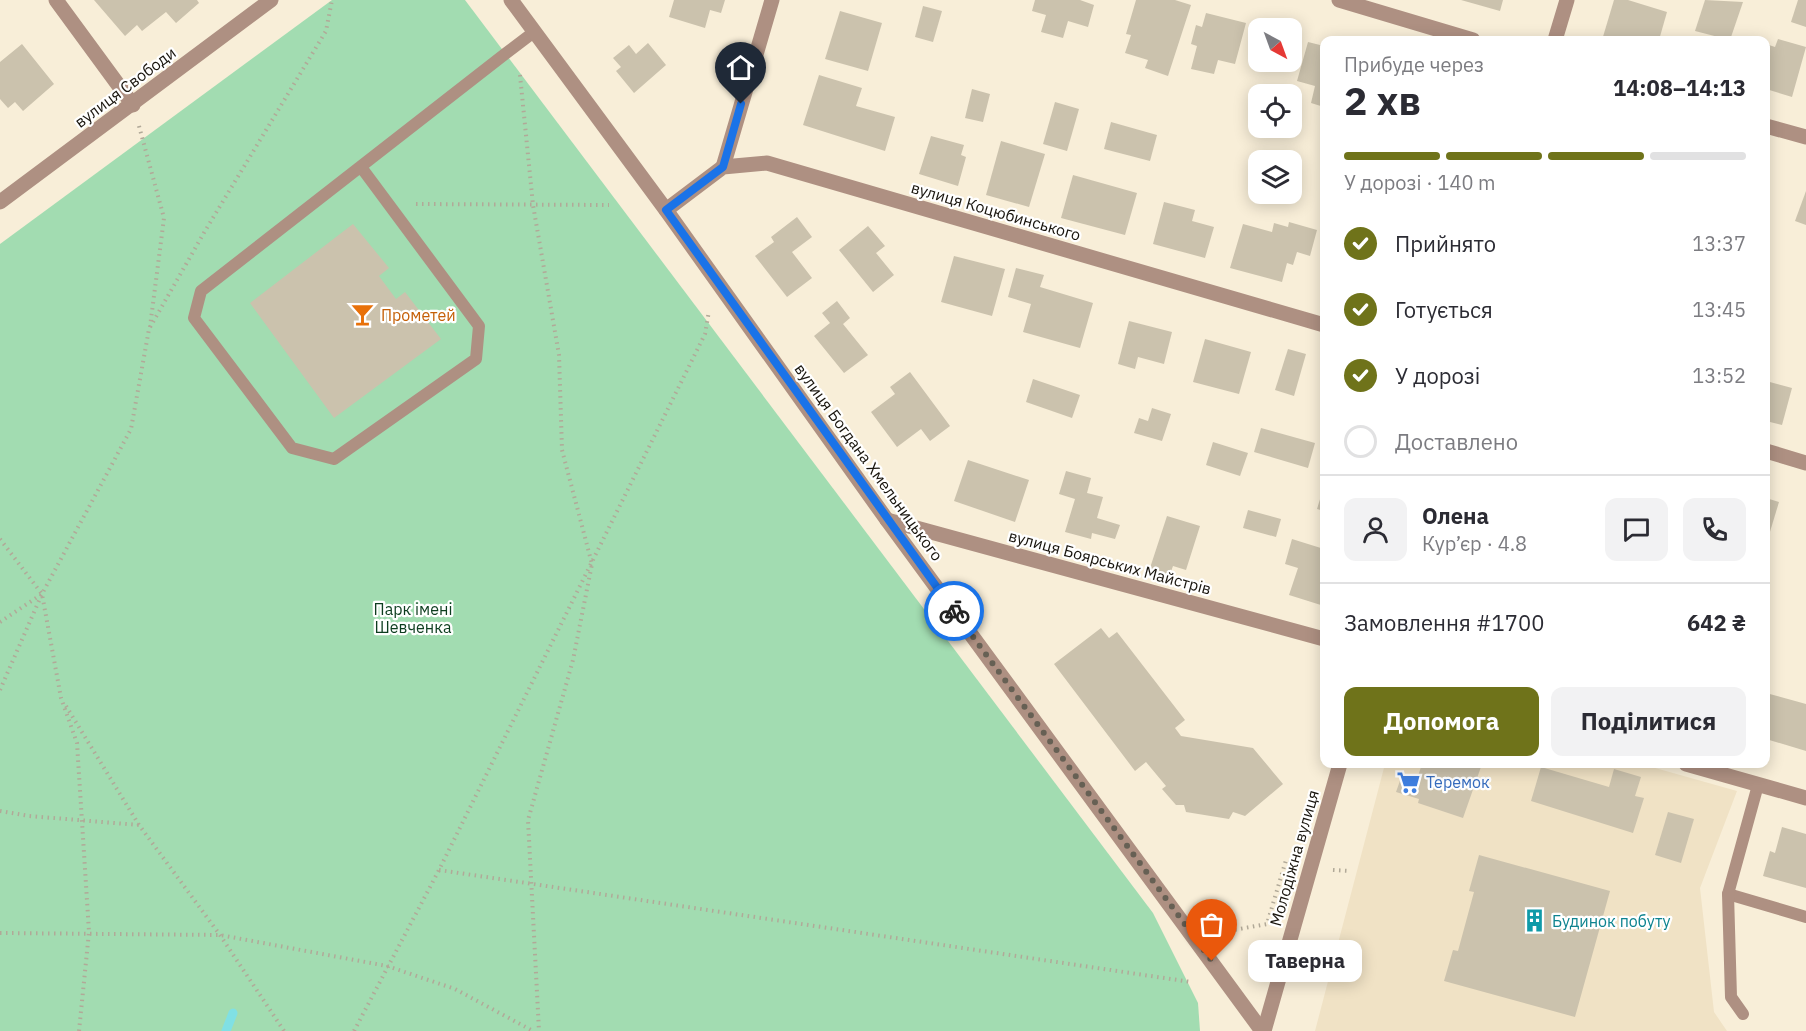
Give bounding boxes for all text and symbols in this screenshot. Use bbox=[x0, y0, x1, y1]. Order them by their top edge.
north arrow bbox=[1248, 18, 1302, 72]
map controls bbox=[1248, 18, 1302, 204]
street label: вулиця Свободи bbox=[70, 42, 180, 132]
pin bbox=[715, 42, 766, 104]
icon: home bbox=[724, 51, 757, 84]
text: Прибуде через bbox=[1344, 51, 1484, 78]
text: 14:08–14:13 bbox=[1613, 73, 1746, 102]
text: 2 хв bbox=[1344, 75, 1421, 126]
button: locate bbox=[1248, 84, 1302, 138]
button: layers bbox=[1248, 150, 1302, 204]
text: У дорозі · 140 m bbox=[1344, 169, 1496, 196]
street label: вулиця Коцюбинського bbox=[909, 177, 1083, 245]
icon: check bbox=[1344, 227, 1377, 260]
text: Прийнято bbox=[1395, 229, 1496, 258]
text: 13:37 bbox=[1692, 230, 1746, 257]
icon: check bbox=[1344, 293, 1377, 326]
text: Готується bbox=[1395, 295, 1493, 324]
text: 13:45 bbox=[1692, 296, 1746, 323]
bar icon: Прометей bbox=[350, 302, 376, 328]
place label: Прометей bbox=[381, 305, 456, 325]
street label: вулиця Богдана Хмельницького bbox=[791, 359, 947, 565]
icon: check bbox=[1344, 359, 1377, 392]
text: У дорозі bbox=[1395, 361, 1480, 390]
text: 13:52 bbox=[1692, 362, 1746, 389]
text: Доставлено bbox=[1395, 427, 1518, 456]
button: person bbox=[1344, 498, 1407, 561]
button: chat bbox=[1605, 498, 1668, 561]
button: phone bbox=[1683, 498, 1746, 561]
text: Олена bbox=[1422, 501, 1489, 530]
street label: вулиця Боярських Майстрів bbox=[1006, 525, 1214, 599]
text: Кур’єр · 4.8 bbox=[1422, 530, 1527, 557]
courier bbox=[924, 581, 984, 641]
icon: bike bbox=[938, 595, 971, 628]
park label: Парк імені Шевченка bbox=[374, 599, 452, 637]
text: Замовлення #1700 bbox=[1344, 608, 1544, 637]
text: 642 ₴ bbox=[1687, 608, 1746, 637]
button: Допомога bbox=[1344, 687, 1539, 756]
button: Поділитися bbox=[1551, 687, 1746, 756]
supermarket icon: Теремок bbox=[1395, 769, 1421, 795]
place label: Теремок bbox=[1426, 772, 1490, 792]
street label: Молодіжна вулиця bbox=[1265, 788, 1323, 928]
pin bbox=[1186, 899, 1237, 961]
icon: bag bbox=[1195, 908, 1228, 941]
building icon: Будинок побуту bbox=[1521, 908, 1547, 934]
place label: Будинок побуту bbox=[1552, 911, 1671, 931]
callout: Таверна bbox=[1248, 940, 1362, 982]
text: Таверна bbox=[1265, 947, 1345, 974]

